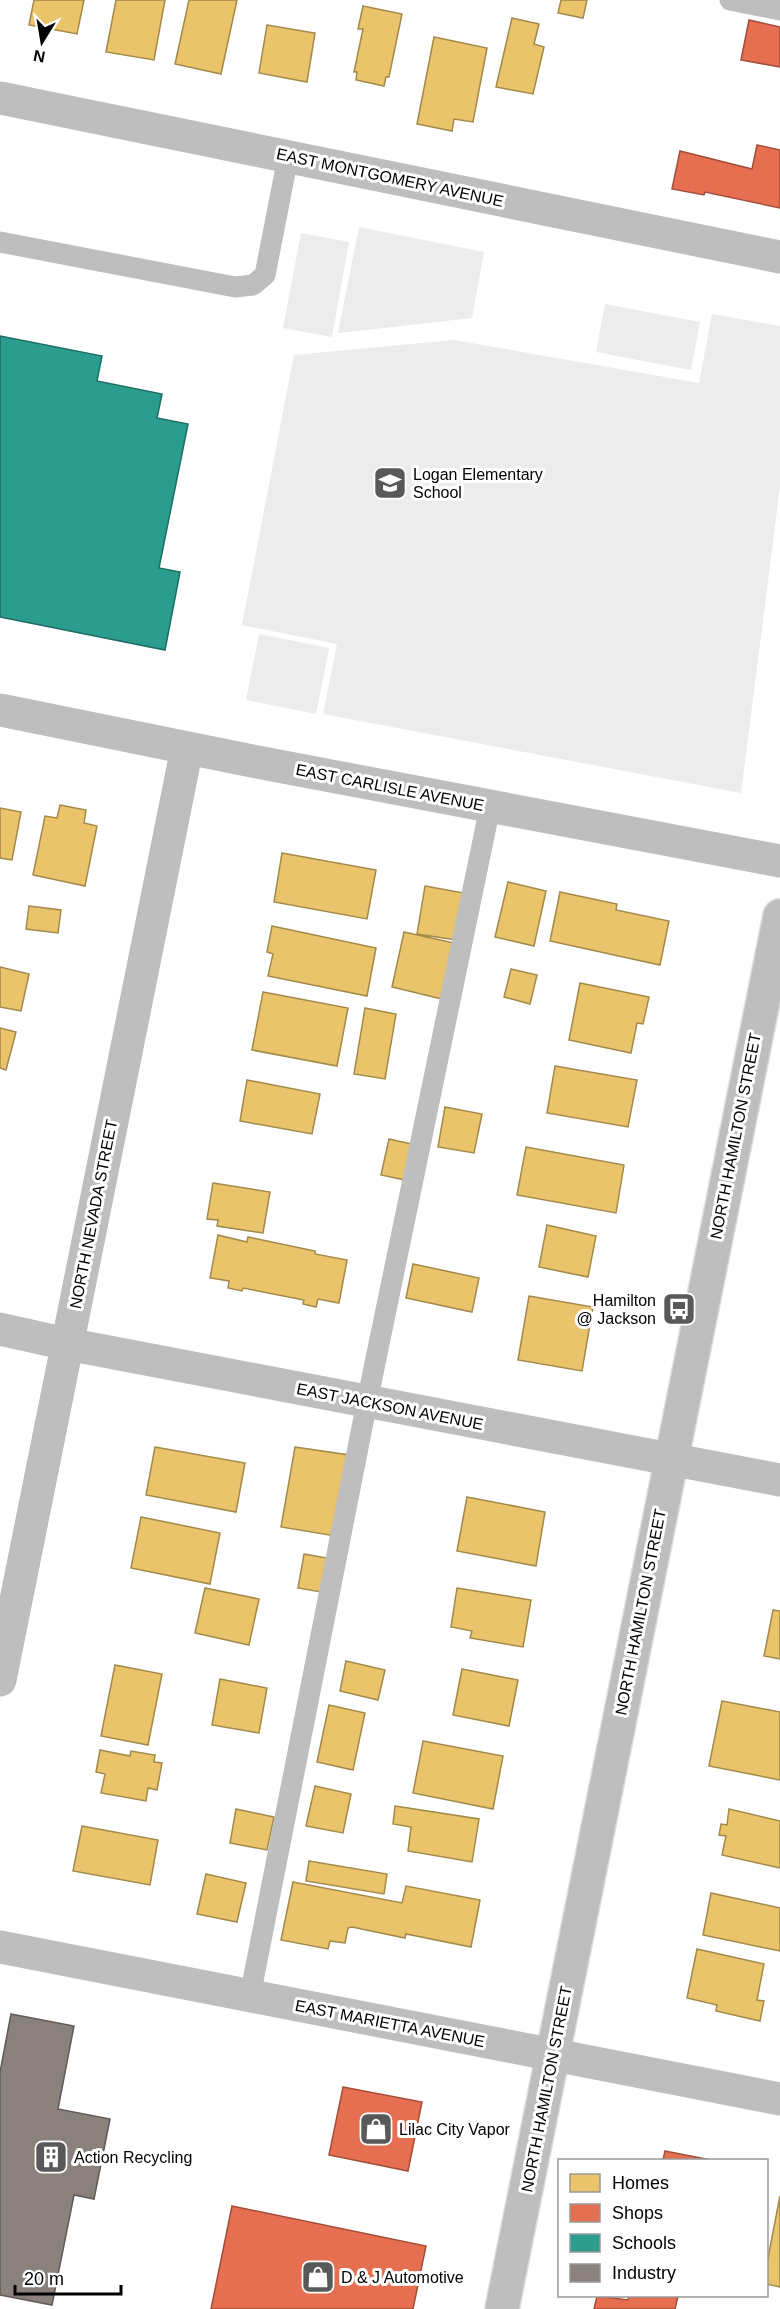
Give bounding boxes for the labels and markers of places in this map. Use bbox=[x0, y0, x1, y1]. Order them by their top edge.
school or university icon: Logan Elementary School bbox=[372, 465, 408, 501]
place label: Logan Elementary School bbox=[413, 466, 543, 501]
bus stop icon: Hamilton @ Jackson bbox=[661, 1291, 697, 1327]
place label: Hamilton @ Jackson bbox=[577, 1292, 656, 1327]
shop icon: Lilac City Vapor bbox=[358, 2111, 394, 2147]
place label: Lilac City Vapor bbox=[399, 2121, 511, 2138]
building icon: Action Recycling bbox=[33, 2139, 69, 2175]
place label: Action Recycling bbox=[74, 2149, 192, 2166]
shop icon: D & J Automotive bbox=[300, 2259, 336, 2295]
place label: D & J Automotive bbox=[341, 2269, 464, 2286]

